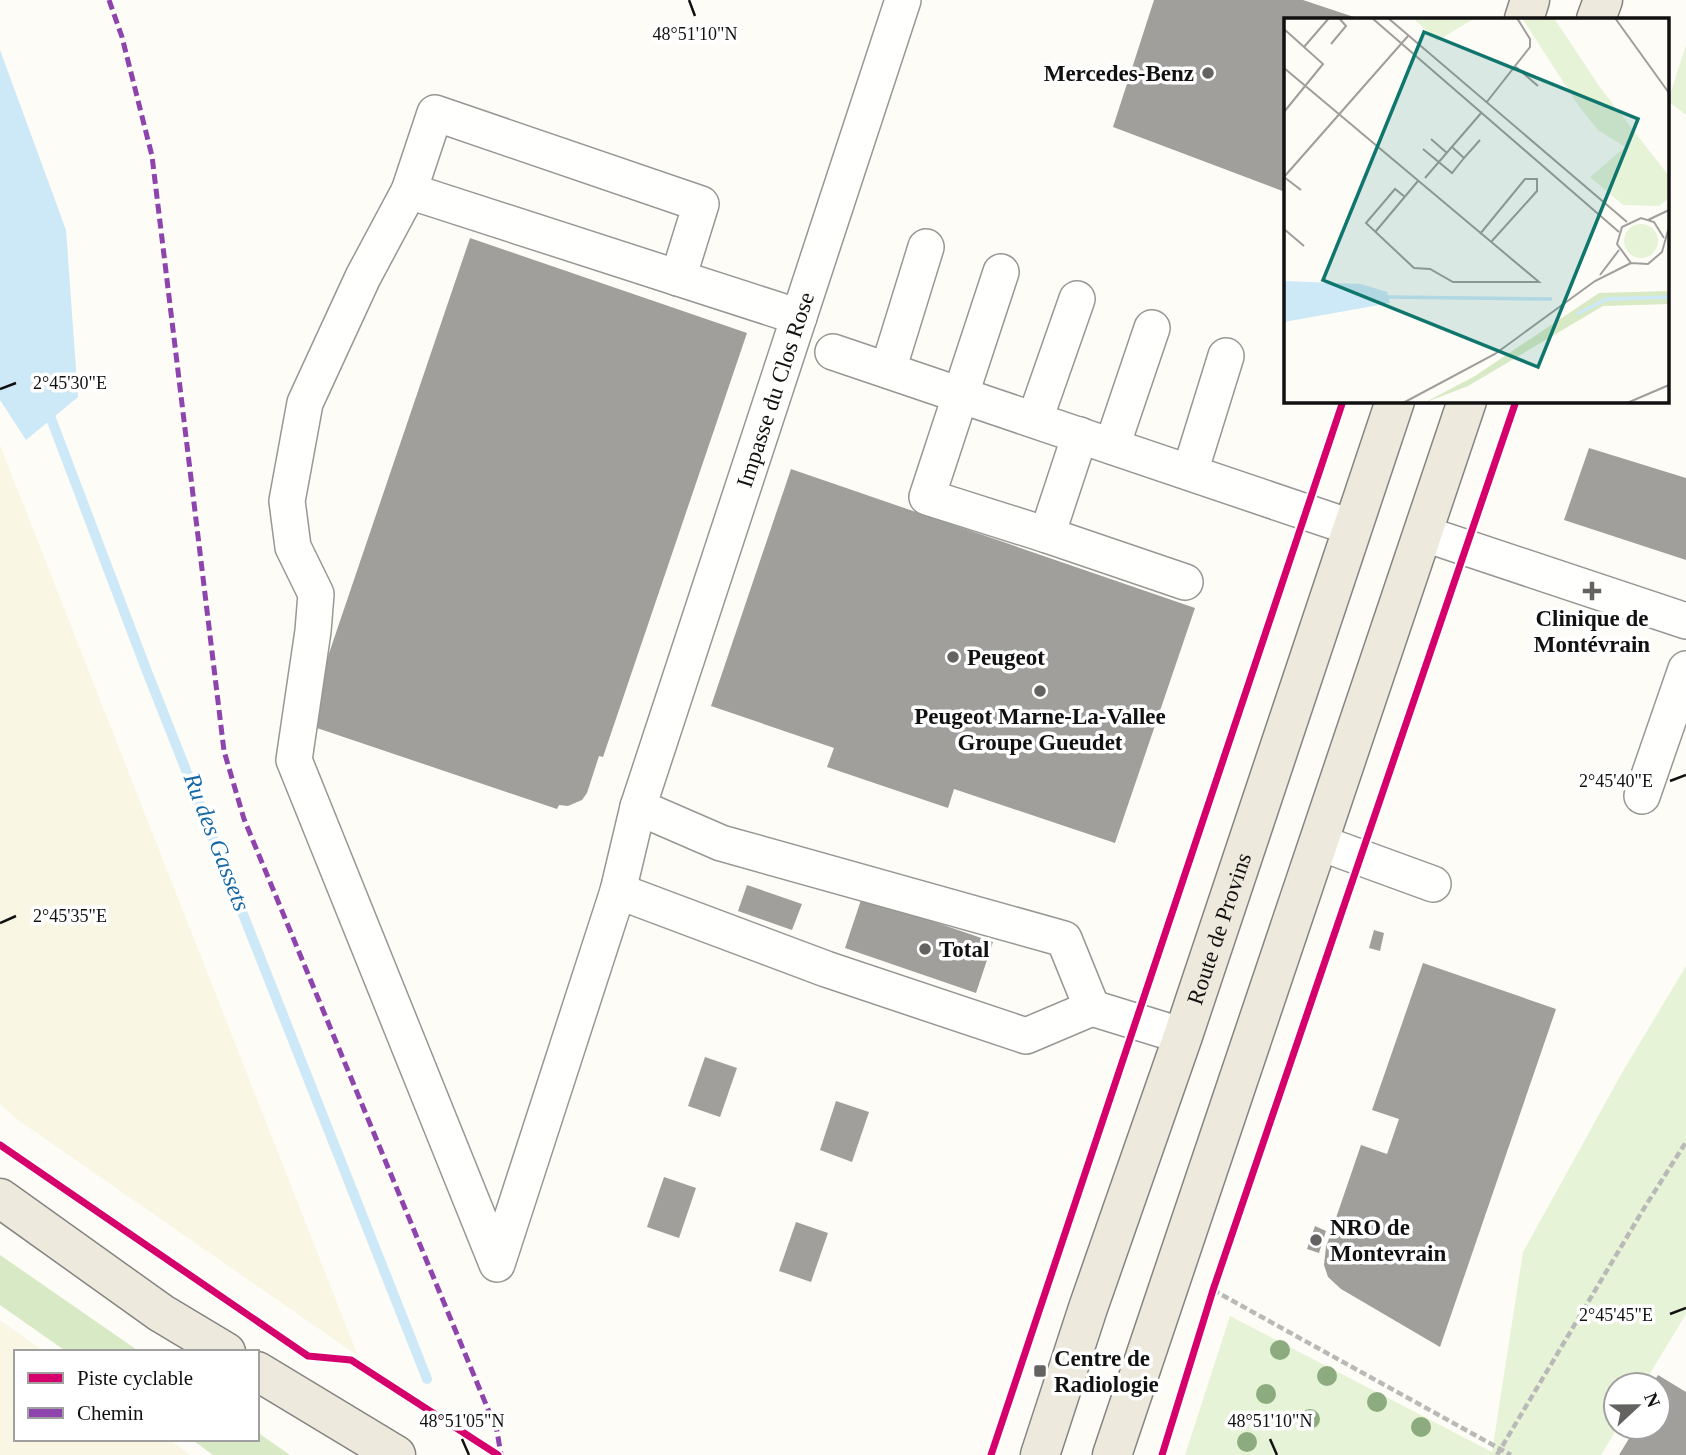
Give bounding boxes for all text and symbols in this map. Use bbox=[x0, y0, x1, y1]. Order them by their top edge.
inset map bbox=[1284, 18, 1668, 402]
text: 48°51'10"N bbox=[653, 24, 737, 44]
place label: Mercedes-Benz bbox=[1044, 61, 1194, 86]
marker: Mercedes-Benz bbox=[1200, 65, 1216, 81]
street label: Impasse du Clos Rose bbox=[731, 289, 819, 490]
text: 2°45'30"E bbox=[33, 373, 107, 393]
marker: Clinique de Montévrain bbox=[1582, 581, 1602, 601]
place label: Clinique de Montévrain bbox=[1534, 606, 1650, 657]
place label: Peugeot bbox=[967, 645, 1045, 670]
marker: Peugeot bbox=[945, 649, 961, 665]
marker: Peugeot Marne-La-Vallee Groupe Gueudet bbox=[1032, 683, 1048, 699]
place label: Peugeot Marne-La-Vallee Groupe Gueudet bbox=[914, 704, 1166, 755]
water label: Ru des Gassets bbox=[178, 769, 255, 914]
text: 2°45'40"E bbox=[1579, 771, 1653, 791]
street label: Route de Provins bbox=[1182, 849, 1256, 1008]
text: 2°45'35"E bbox=[33, 906, 107, 926]
place label: Total bbox=[939, 937, 989, 962]
marker: Total bbox=[917, 941, 933, 957]
place label: NRO de Montevrain bbox=[1330, 1215, 1446, 1266]
marker: NRO de Montevrain bbox=[1308, 1232, 1324, 1248]
text: 2°45'45"E bbox=[1579, 1305, 1653, 1325]
place label: Centre de Radiologie bbox=[1054, 1346, 1159, 1397]
legend bbox=[14, 1350, 259, 1441]
marker: Centre de Radiologie bbox=[1032, 1363, 1048, 1379]
text: Piste cyclable bbox=[77, 1366, 193, 1390]
north arrow bbox=[1602, 1371, 1672, 1441]
text: N bbox=[1640, 1390, 1665, 1410]
text: Chemin bbox=[77, 1401, 144, 1425]
text: 48°51'05"N bbox=[420, 1411, 504, 1431]
text: 48°51'10"N bbox=[1228, 1411, 1312, 1431]

